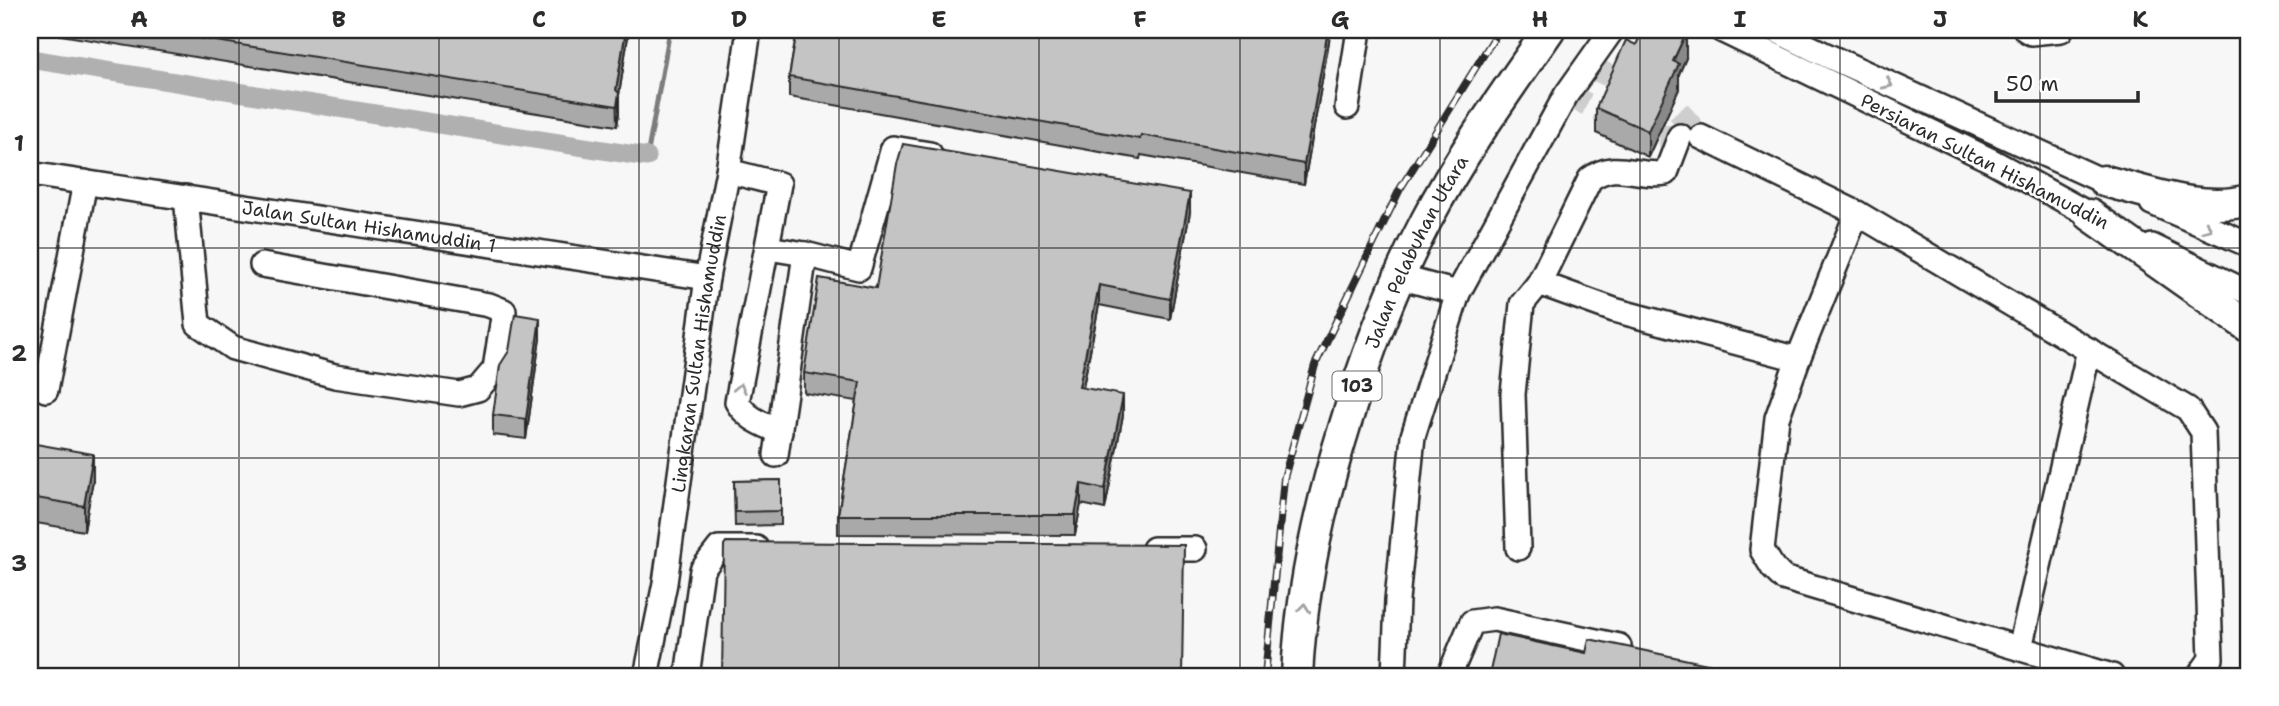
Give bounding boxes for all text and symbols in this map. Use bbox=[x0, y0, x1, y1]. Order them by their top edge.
text: A bbox=[130, 4, 148, 34]
text: B bbox=[332, 4, 346, 34]
text: C bbox=[532, 4, 546, 34]
text: D bbox=[731, 4, 747, 34]
text: E bbox=[931, 4, 947, 34]
text: F bbox=[1133, 4, 1147, 34]
text: G bbox=[1331, 4, 1350, 34]
text: H bbox=[1532, 4, 1548, 34]
text: I bbox=[1734, 4, 1747, 34]
text: J bbox=[1933, 4, 1947, 34]
text: K bbox=[2132, 4, 2148, 34]
scale bar bbox=[1996, 60, 2137, 104]
text: 50 m bbox=[2006, 70, 2059, 98]
one-way arrow bbox=[1881, 76, 1893, 90]
street label: Persiaran Sultan Hishamuddin bbox=[1856, 88, 2113, 235]
text: 1 bbox=[14, 128, 24, 158]
street label: Jalan Pelabuhan Utara bbox=[1359, 150, 1474, 352]
street label: Jalan Sultan Hishamuddin 1 bbox=[240, 195, 498, 258]
street label: Lingkaran Sultan Hishamuddin bbox=[666, 212, 732, 494]
one-way arrow bbox=[2201, 219, 2213, 233]
text: 2 bbox=[11, 338, 27, 368]
road number: 103 bbox=[1332, 372, 1382, 400]
one-way arrow bbox=[732, 382, 747, 394]
text: 3 bbox=[11, 548, 27, 578]
one-way arrow bbox=[1296, 602, 1311, 613]

